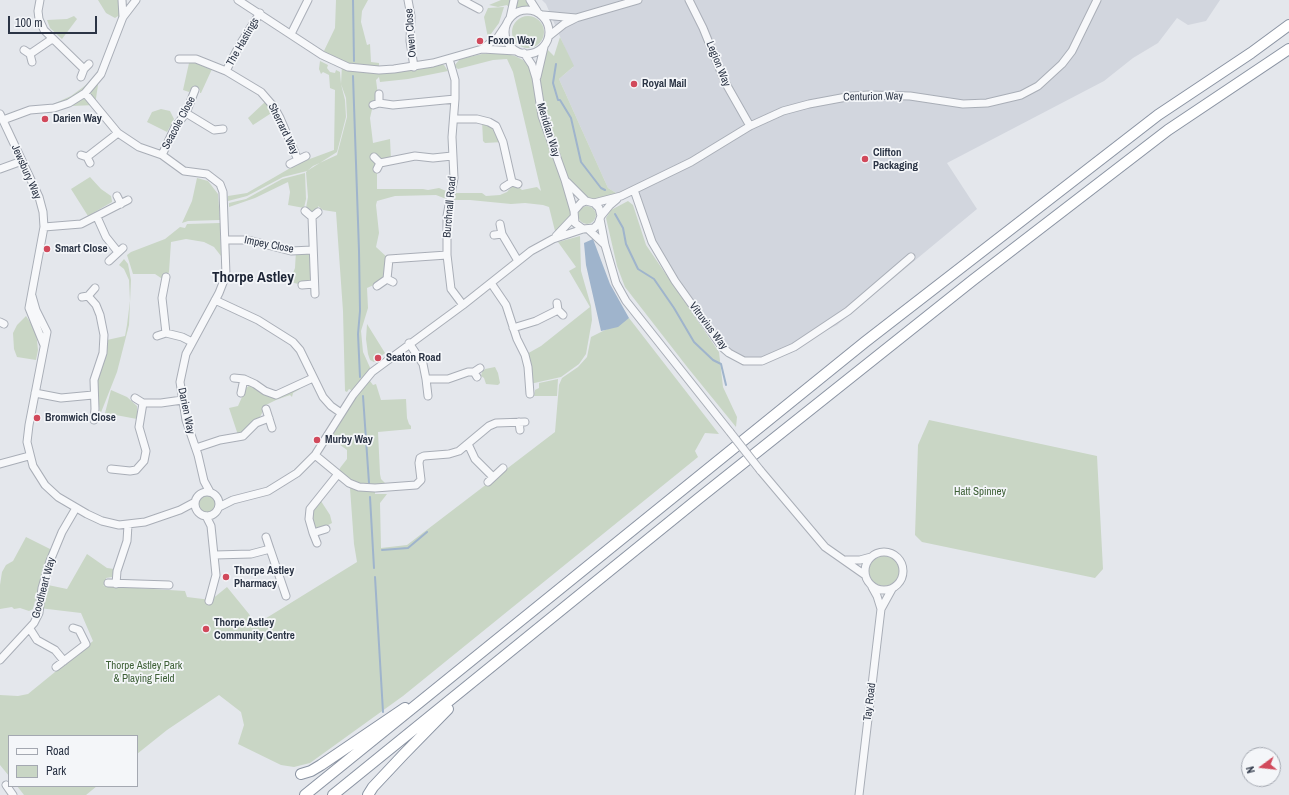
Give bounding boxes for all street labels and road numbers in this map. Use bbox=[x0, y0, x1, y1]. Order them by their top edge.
street label: Owen Close bbox=[403, 8, 419, 58]
street label: The Hastings bbox=[224, 15, 262, 69]
street label: Legion Way bbox=[703, 39, 733, 89]
street label: Centurion Way bbox=[843, 90, 903, 104]
street label: Seacole Close bbox=[160, 94, 198, 152]
street label: Sherrard Way bbox=[265, 101, 301, 157]
street label: Meridian Way bbox=[534, 101, 562, 159]
street label: Jewsbury Way bbox=[8, 143, 44, 201]
street label: Burchnall Road bbox=[441, 176, 459, 238]
street label: Impey Close bbox=[243, 234, 295, 256]
street label: Vitruvius Way bbox=[686, 300, 730, 352]
street label: Darien Way bbox=[175, 386, 197, 436]
street label: Goodheart Way bbox=[29, 556, 59, 620]
street label: Tay Road bbox=[861, 682, 879, 722]

